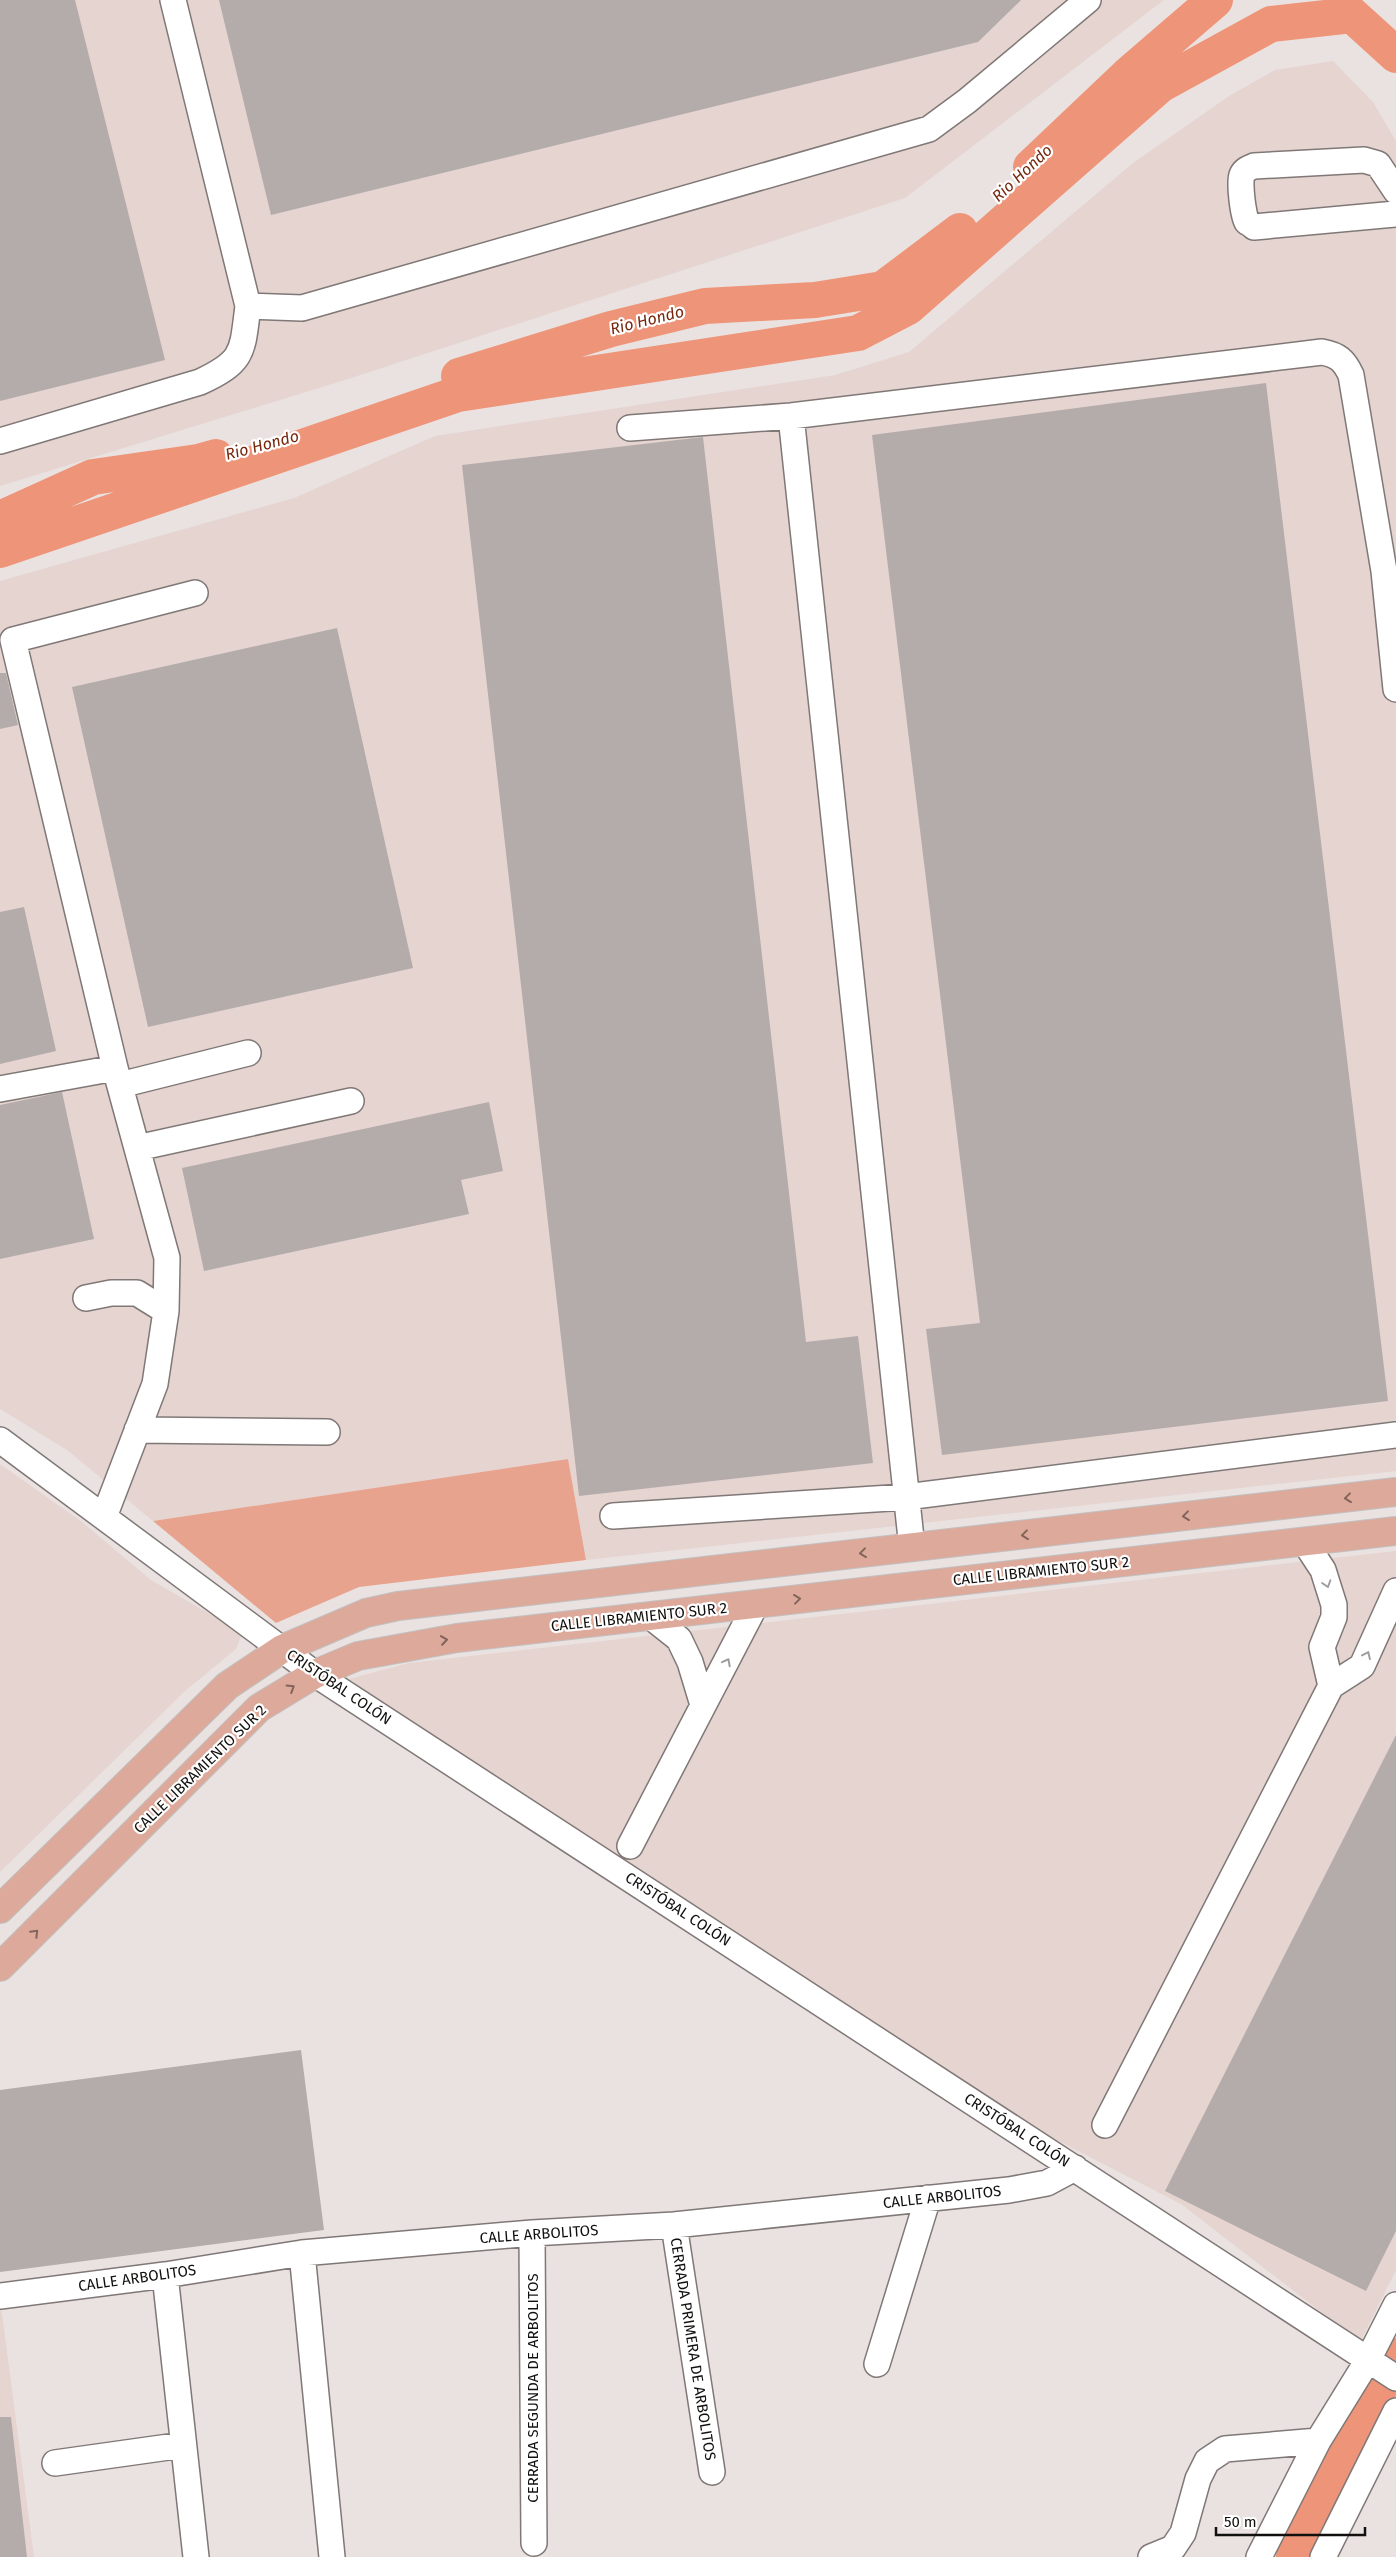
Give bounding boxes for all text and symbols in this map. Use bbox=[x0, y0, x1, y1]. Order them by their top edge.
water label: Rio Hondo bbox=[988, 140, 1056, 206]
water label: Rio Hondo bbox=[608, 302, 686, 338]
water label: Rio Hondo bbox=[223, 426, 301, 464]
one-way arrow bbox=[1343, 1492, 1351, 1503]
one-way arrow bbox=[1182, 1510, 1190, 1521]
one-way arrow bbox=[1020, 1529, 1028, 1540]
one-way arrow bbox=[859, 1547, 867, 1558]
street label: CALLE LIBRAMIENTO SUR 2 bbox=[952, 1553, 1130, 1589]
one-way arrow bbox=[1322, 1579, 1332, 1588]
one-way arrow bbox=[793, 1594, 801, 1605]
street label: CALLE LIBRAMIENTO SUR 2 bbox=[550, 1599, 728, 1635]
one-way arrow bbox=[440, 1635, 448, 1645]
street label: CRISTÓBAL COLÓN bbox=[283, 1645, 395, 1729]
one-way arrow bbox=[1360, 1651, 1371, 1660]
one-way arrow bbox=[721, 1659, 731, 1668]
one-way arrow bbox=[285, 1685, 294, 1694]
street label: CALLE LIBRAMIENTO SUR 2 bbox=[130, 1701, 270, 1837]
street label: CRISTÓBAL COLÓN bbox=[622, 1868, 734, 1950]
one-way arrow bbox=[29, 1930, 38, 1939]
street label: CRISTÓBAL COLÓN bbox=[961, 2089, 1073, 2171]
street label: CALLE ARBOLITOS bbox=[882, 2182, 1002, 2212]
street label: CALLE ARBOLITOS bbox=[479, 2221, 599, 2247]
street label: CERRADA PRIMERA DE ARBOLITOS bbox=[666, 2236, 720, 2462]
street label: CALLE ARBOLITOS bbox=[77, 2261, 197, 2295]
street label: CERRADA SEGUNDA DE ARBOLITOS bbox=[524, 2273, 542, 2503]
scale bar bbox=[1216, 2504, 1365, 2536]
text: 50 m bbox=[1224, 2513, 1257, 2531]

